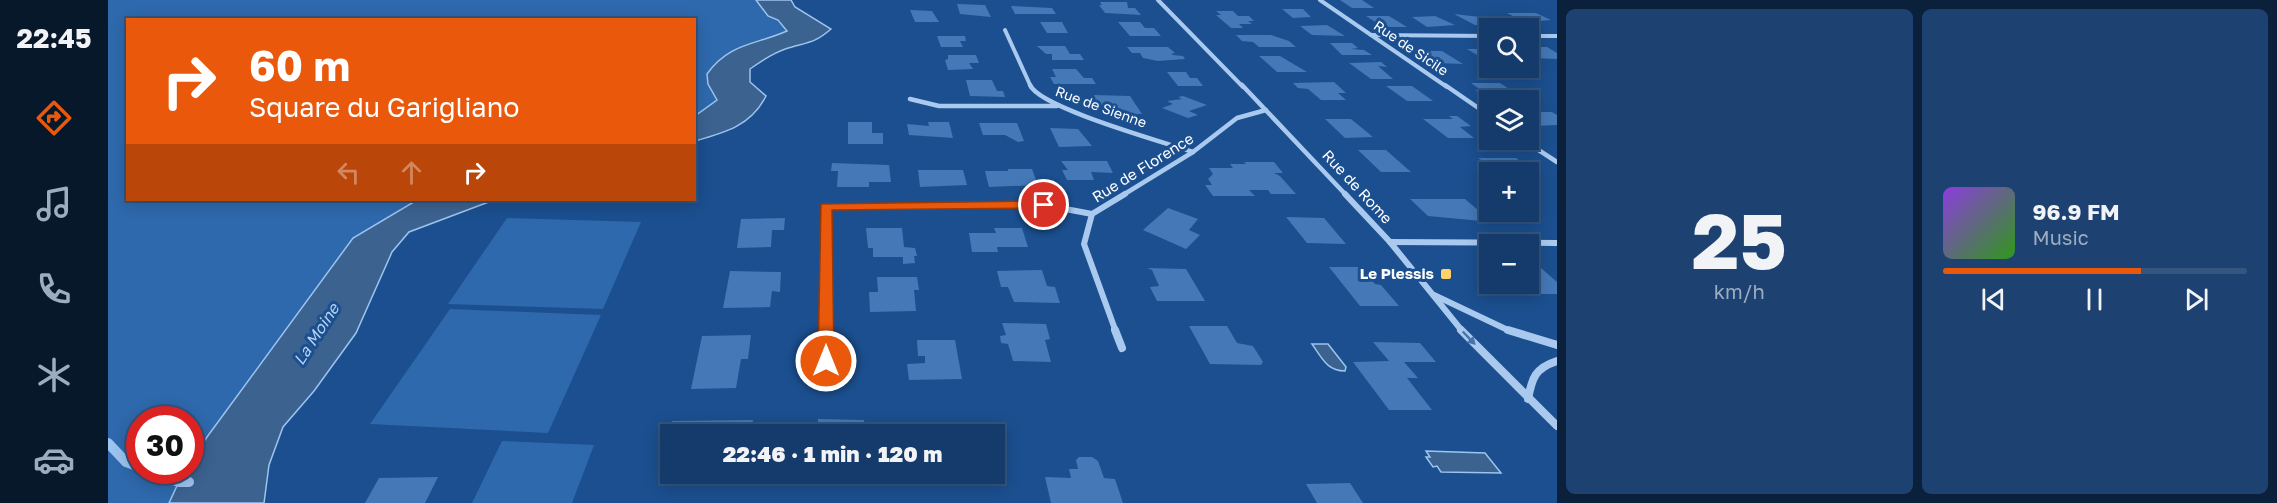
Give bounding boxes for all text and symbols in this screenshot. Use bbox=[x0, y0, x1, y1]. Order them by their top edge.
street label: Rue de Sicile bbox=[1371, 16, 1452, 79]
map controls bbox=[1479, 18, 1539, 294]
button: search bbox=[1479, 18, 1539, 78]
text: 22:45 bbox=[17, 22, 91, 54]
text: 60 m bbox=[249, 40, 350, 90]
icon: right bbox=[150, 42, 228, 120]
street label: Rue de Sienne bbox=[1053, 82, 1149, 131]
button: layers bbox=[1479, 90, 1539, 150]
text: Square du Garigliano bbox=[249, 91, 519, 123]
icon: directions bbox=[33, 97, 75, 139]
street label: Rue de Florence bbox=[1088, 129, 1197, 206]
street label: Rue de Rome bbox=[1319, 146, 1397, 227]
icon: left bbox=[332, 156, 365, 189]
icon: ahead bbox=[395, 156, 428, 189]
icon: right bbox=[458, 156, 491, 189]
button: + bbox=[1479, 162, 1539, 222]
pin bbox=[1018, 179, 1069, 230]
icon: music bbox=[33, 183, 75, 225]
icon: arrive bbox=[1027, 188, 1060, 221]
text: 25 bbox=[1692, 193, 1787, 286]
text: 96.9 FM bbox=[2033, 198, 2120, 225]
text: Music bbox=[2033, 225, 2089, 249]
button: − bbox=[1479, 234, 1539, 294]
place label: Le Plessis bbox=[1360, 264, 1434, 282]
marker: Le Plessis bbox=[1439, 267, 1453, 281]
icon: phone bbox=[33, 268, 75, 310]
text: km/h bbox=[1714, 279, 1765, 303]
icon: previous bbox=[1977, 283, 2010, 316]
icon: pause bbox=[2078, 283, 2111, 316]
icon: next bbox=[2180, 283, 2213, 316]
water label: La Moine bbox=[289, 298, 344, 368]
position arrow bbox=[794, 329, 858, 393]
one-way arrow bbox=[1461, 330, 1475, 344]
icon: climate bbox=[33, 354, 75, 396]
speed limit sign: 30 bbox=[126, 406, 204, 484]
icon: car bbox=[33, 439, 75, 481]
text: 22:46 · 1 min · 120 m bbox=[723, 440, 942, 467]

